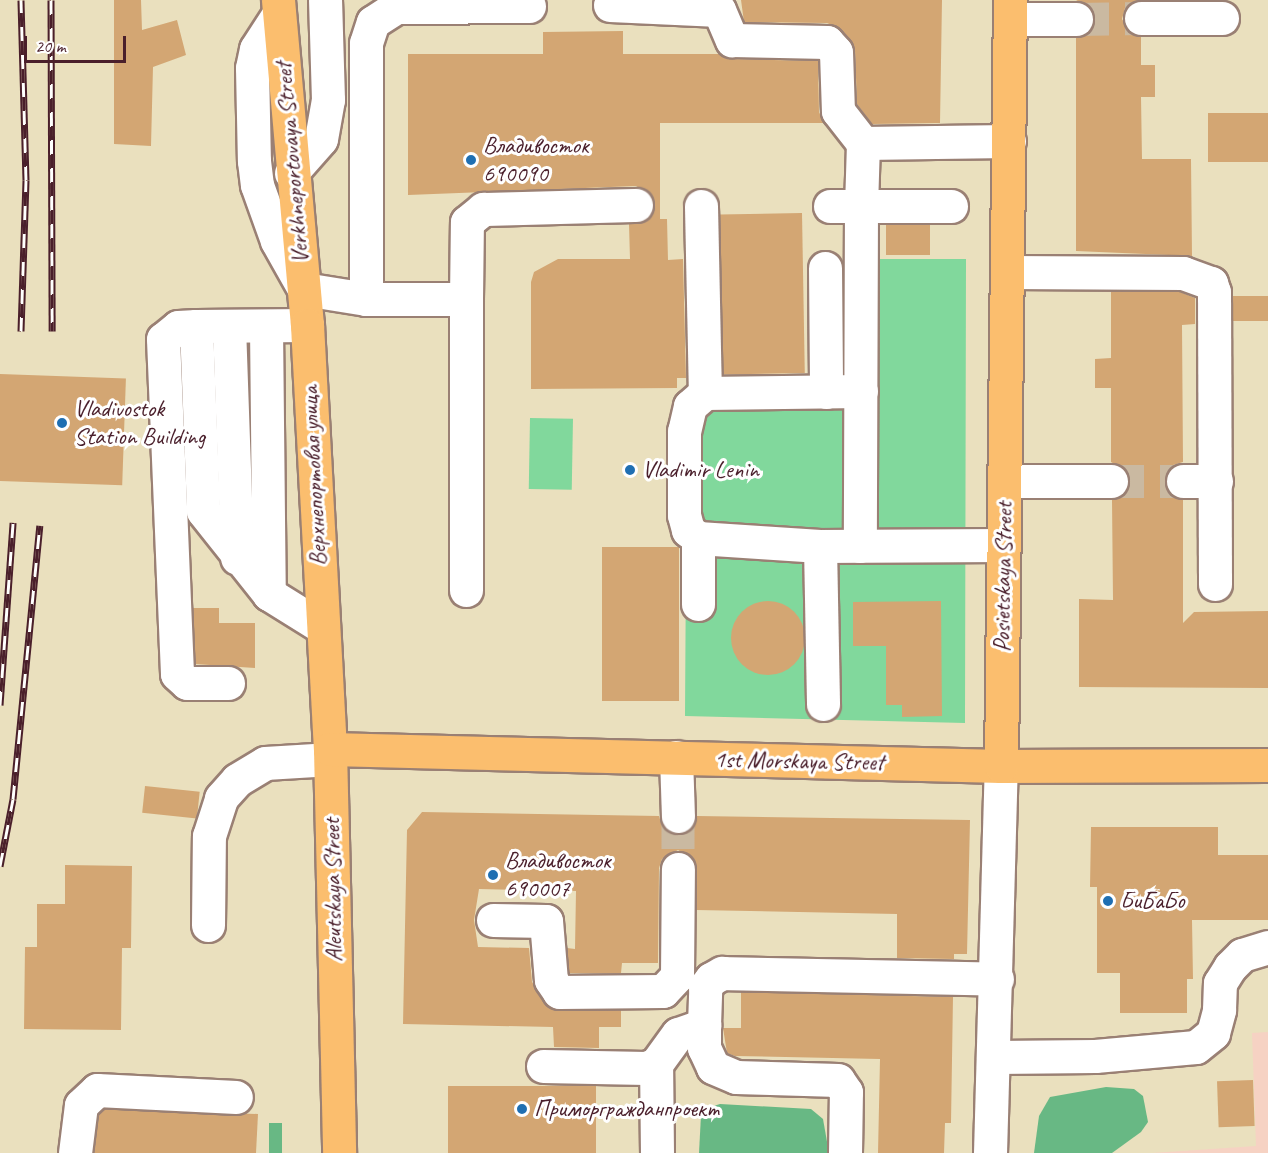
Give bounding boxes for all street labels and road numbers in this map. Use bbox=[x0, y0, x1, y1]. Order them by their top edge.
street label: Verkhneportovaya Street bbox=[269, 61, 315, 265]
street label: Верхнепортовая улица bbox=[295, 385, 333, 567]
street label: Posietskaya Street bbox=[987, 501, 1019, 653]
street label: 1st Morskaya Street bbox=[714, 745, 884, 777]
street label: Aleutskaya Street bbox=[317, 818, 349, 962]

